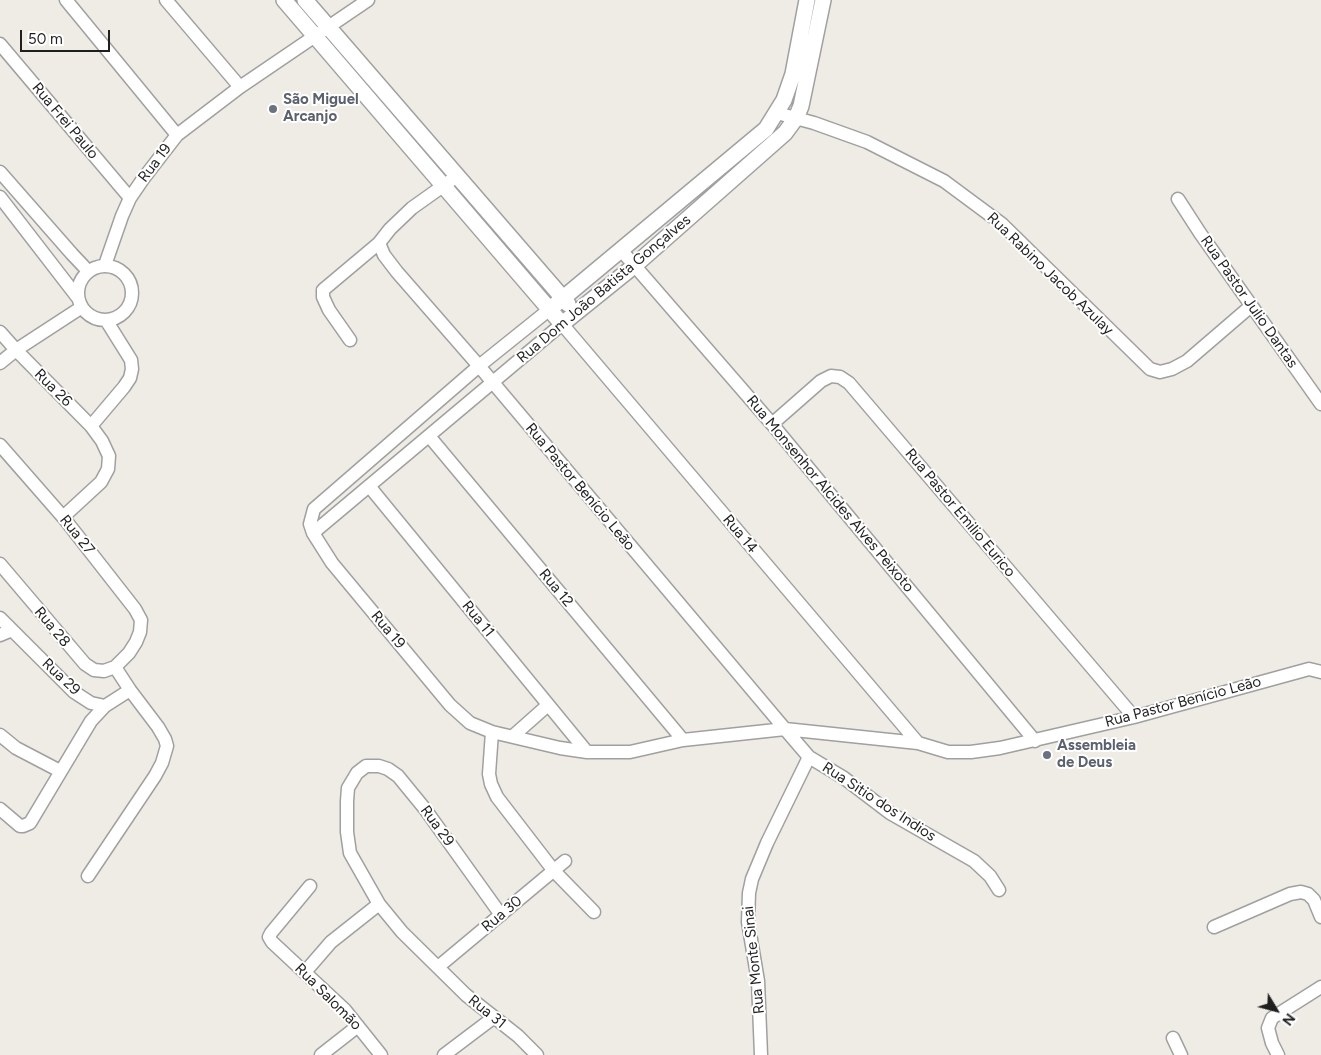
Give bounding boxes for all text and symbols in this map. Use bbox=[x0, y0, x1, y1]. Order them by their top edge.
scale bar bbox=[22, 20, 112, 52]
text: 50 m bbox=[28, 30, 63, 48]
street label: Rua Frei Paulo bbox=[28, 79, 102, 163]
place label: São Miguel Arcanjo bbox=[283, 91, 359, 126]
marker: São Miguel Arcanjo bbox=[267, 103, 279, 115]
street label: Rua 19 bbox=[135, 140, 175, 186]
street label: Rua Rabino Jacob Azulay bbox=[983, 209, 1117, 339]
street label: Rua Dom João Batista Gonçalves bbox=[513, 211, 695, 367]
street label: Rua Pastor Julio Dantas bbox=[1197, 232, 1301, 372]
street label: Rua 26 bbox=[30, 365, 76, 411]
street label: Rua Monsenhor Alcides Alves Peixoto bbox=[742, 392, 918, 596]
street label: Rua Pastor Benício Leão bbox=[521, 420, 639, 554]
street label: Rua Pastor Emilio Eurico bbox=[901, 445, 1019, 581]
street label: Rua 14 bbox=[719, 511, 761, 557]
street label: Rua 27 bbox=[56, 512, 98, 558]
street label: Rua 12 bbox=[535, 565, 577, 611]
street label: Rua 11 bbox=[458, 597, 498, 641]
street label: Rua 28 bbox=[30, 603, 74, 651]
street label: Rua 19 bbox=[367, 607, 409, 653]
street label: Rua 29 bbox=[38, 655, 84, 699]
street label: Rua Pastor Benício Leão bbox=[1103, 672, 1263, 732]
place label: Assembleia de Deus bbox=[1057, 737, 1136, 772]
marker: Assembleia de Deus bbox=[1041, 749, 1053, 761]
street label: Rua Sitio dos Indios bbox=[819, 759, 939, 845]
street label: Rua 29 bbox=[416, 802, 458, 850]
street label: Rua 30 bbox=[478, 892, 526, 936]
street label: Rua Monte Sinai bbox=[739, 905, 769, 1015]
street label: Rua Salomão bbox=[291, 960, 365, 1034]
north arrow bbox=[1251, 985, 1301, 1035]
street label: Rua 31 bbox=[464, 991, 510, 1033]
text: N bbox=[1278, 1010, 1298, 1029]

